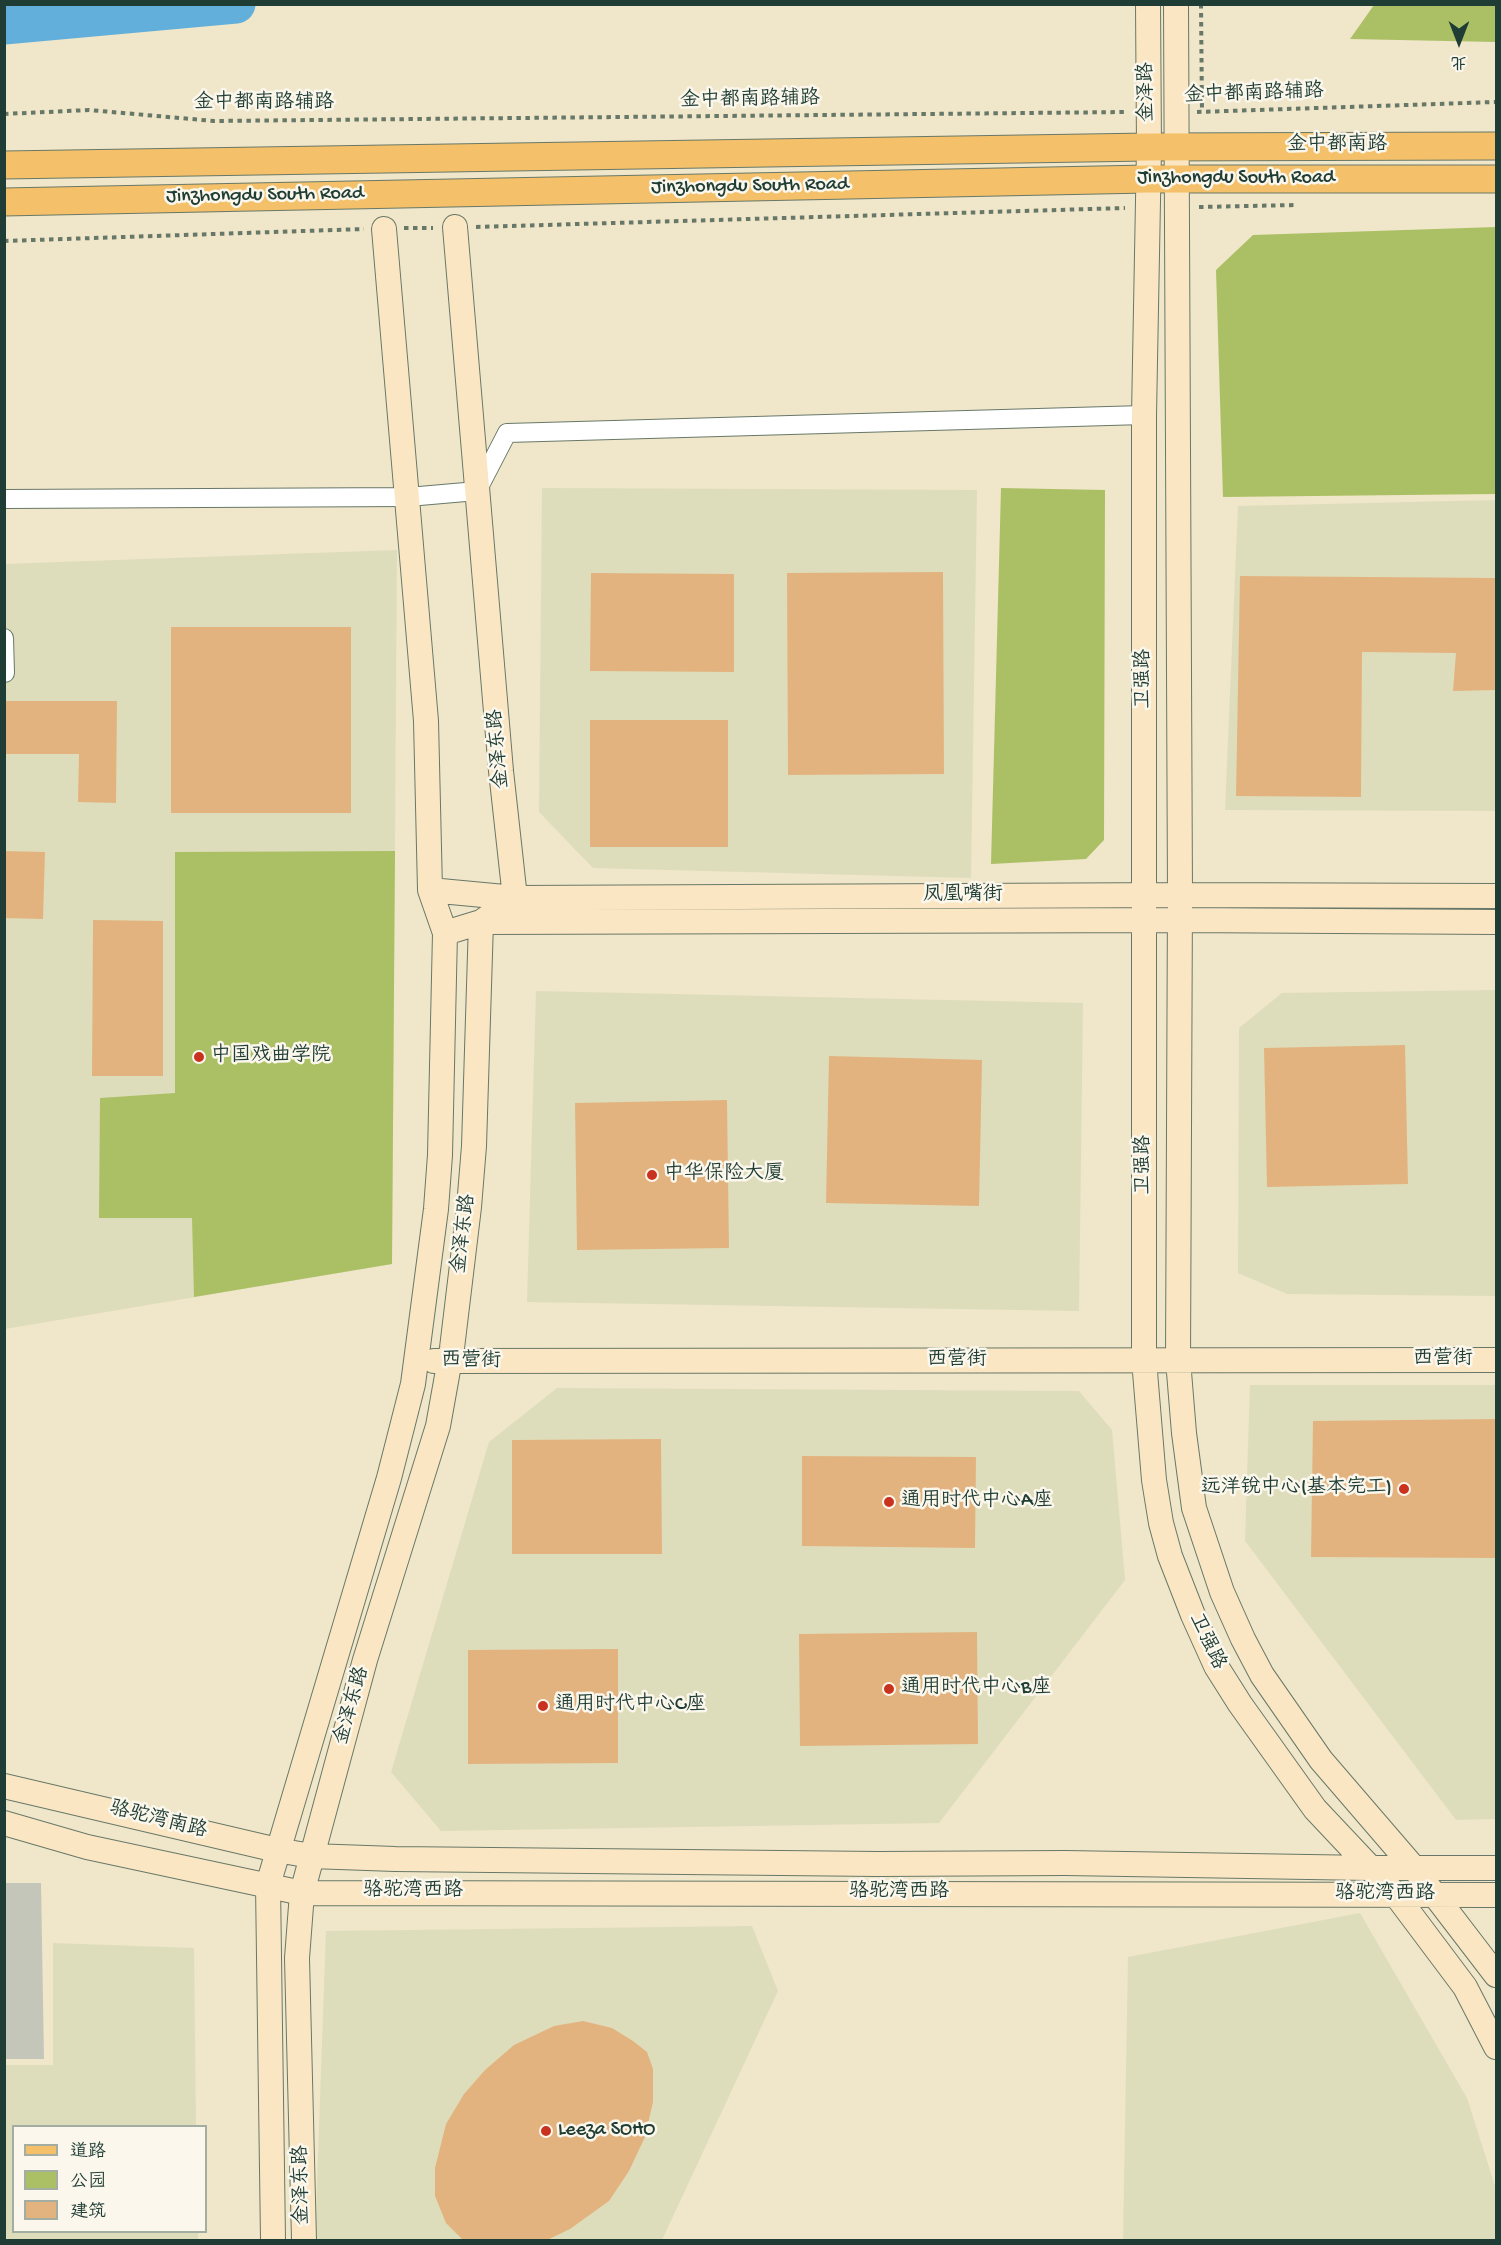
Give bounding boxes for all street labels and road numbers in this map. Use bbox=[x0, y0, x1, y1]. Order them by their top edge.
street label: 金泽路 bbox=[1135, 62, 1161, 122]
street label: 金中都南路辅路 bbox=[1184, 81, 1324, 109]
street label: 金中都南路辅路 bbox=[680, 88, 820, 114]
street label: 金中都南路辅路 bbox=[194, 92, 334, 116]
street label: 金中都南路 bbox=[1287, 134, 1387, 158]
street label: Jinzhongdu South Road bbox=[1137, 167, 1335, 191]
street label: Jinzhongdu South Road bbox=[651, 173, 849, 201]
street label: Jinzhongdu South Road bbox=[166, 182, 364, 210]
street label: 卫强路 bbox=[1133, 649, 1157, 709]
street label: 金泽东路 bbox=[485, 708, 515, 790]
street label: 凤凰嘴街 bbox=[923, 884, 1003, 908]
street label: 卫强路 bbox=[1133, 1135, 1157, 1195]
street label: 金泽东路 bbox=[448, 1193, 482, 1275]
street label: 西营街 bbox=[1413, 1348, 1473, 1372]
street label: 西营街 bbox=[441, 1349, 501, 1375]
street label: 西营街 bbox=[927, 1349, 987, 1373]
street label: 卫强路 bbox=[1182, 1610, 1230, 1674]
street label: 金泽东路 bbox=[330, 1664, 376, 1748]
street label: 骆驼湾南路 bbox=[107, 1797, 209, 1845]
street label: 骆驼湾西路 bbox=[363, 1880, 463, 1904]
street label: 骆驼湾西路 bbox=[849, 1881, 949, 1905]
street label: 骆驼湾西路 bbox=[1335, 1883, 1435, 1907]
street label: 金泽东路 bbox=[290, 2145, 316, 2225]

